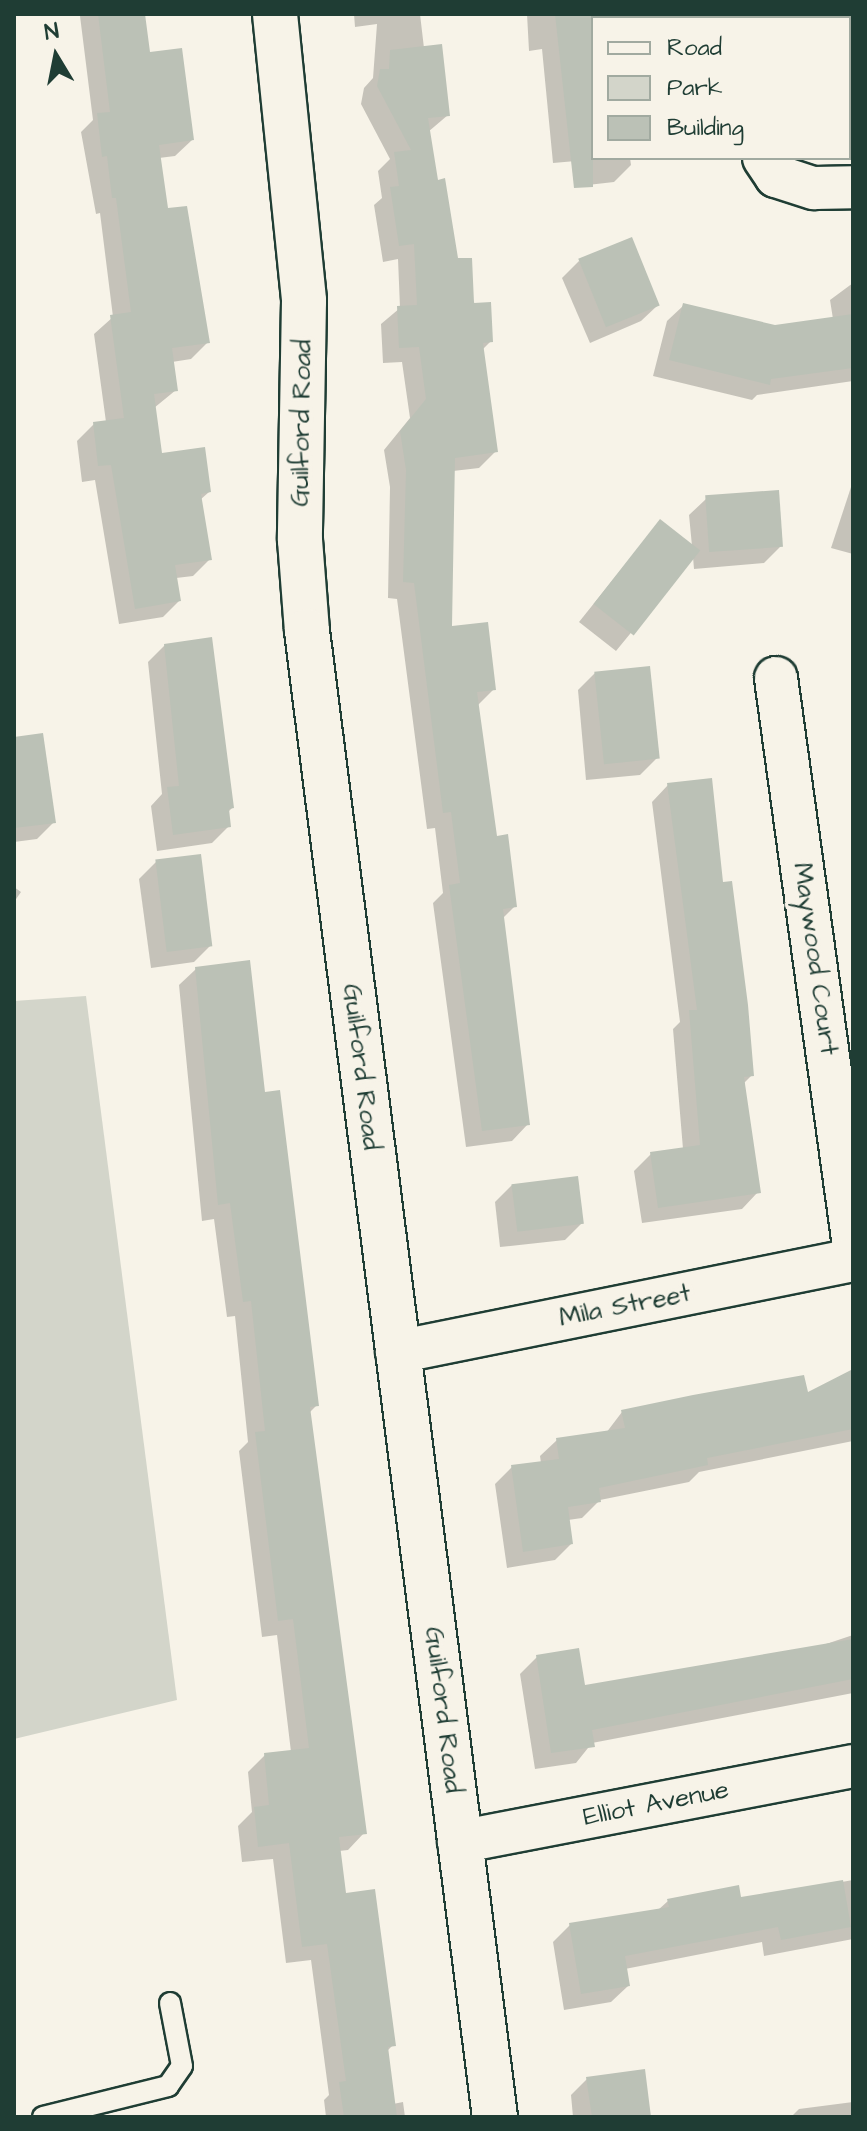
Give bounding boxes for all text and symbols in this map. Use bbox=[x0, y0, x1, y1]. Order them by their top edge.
text: N bbox=[42, 15, 61, 48]
north arrow bbox=[16, 16, 96, 96]
legend bbox=[591, 16, 851, 160]
text: Road bbox=[667, 31, 722, 65]
text: Park bbox=[667, 71, 723, 105]
text: Building bbox=[667, 111, 744, 145]
street label: Guilford Road bbox=[285, 339, 319, 507]
street label: Maywood Court bbox=[786, 861, 844, 1057]
street label: Guilford Road bbox=[335, 982, 387, 1152]
street label: Mila Street bbox=[557, 1278, 693, 1334]
street label: Guilford Road bbox=[417, 1625, 469, 1795]
street label: Elliot Avenue bbox=[581, 1775, 731, 1833]

